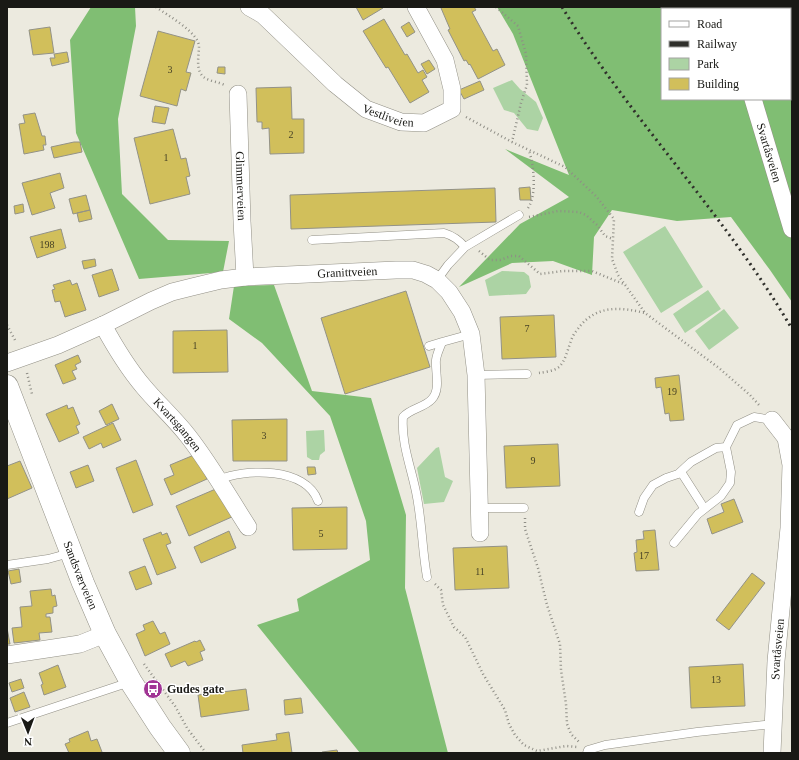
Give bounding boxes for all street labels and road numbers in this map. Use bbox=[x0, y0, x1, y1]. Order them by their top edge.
street label: Vestliveien bbox=[360, 101, 414, 130]
street label: Svartåsveien bbox=[754, 121, 785, 184]
street label: Glimmerveien bbox=[233, 151, 249, 221]
street label: Granittveien bbox=[317, 264, 378, 281]
street label: Kvartsgangen bbox=[150, 395, 204, 454]
street label: Sandsværveien bbox=[60, 539, 101, 612]
street label: Svartåsveien bbox=[768, 618, 787, 680]

